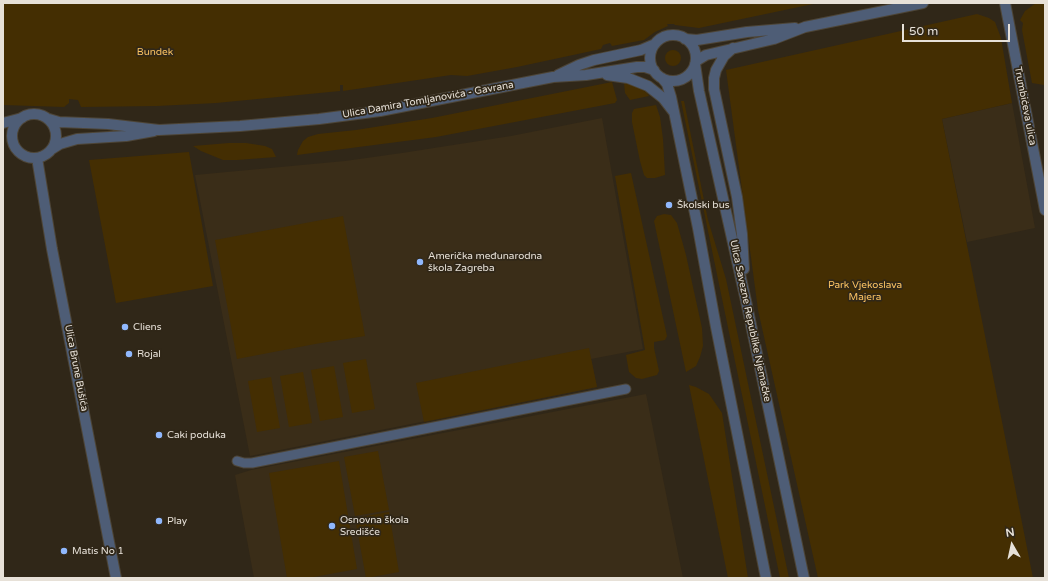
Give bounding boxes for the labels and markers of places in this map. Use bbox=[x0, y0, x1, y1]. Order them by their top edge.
place label: Školski bus bbox=[677, 199, 730, 211]
marker: Školski bus bbox=[664, 200, 674, 210]
place label: Američka međunarodna škola Zagreba bbox=[428, 250, 542, 274]
marker: Američka međunarodna škola Zagreba bbox=[415, 257, 425, 267]
place label: Cliens bbox=[133, 321, 161, 333]
marker: Cliens bbox=[120, 322, 130, 332]
place label: Rojal bbox=[137, 348, 161, 360]
marker: Rojal bbox=[124, 349, 134, 359]
place label: Caki poduka bbox=[167, 429, 226, 441]
marker: Caki poduka bbox=[154, 430, 164, 440]
place label: Osnovna škola Središće bbox=[340, 514, 409, 538]
place label: Play bbox=[167, 515, 187, 527]
marker: Play bbox=[154, 516, 164, 526]
marker: Osnovna škola Središće bbox=[327, 521, 337, 531]
place label: Matis No 1 bbox=[72, 545, 124, 557]
marker: Matis No 1 bbox=[59, 546, 69, 556]

